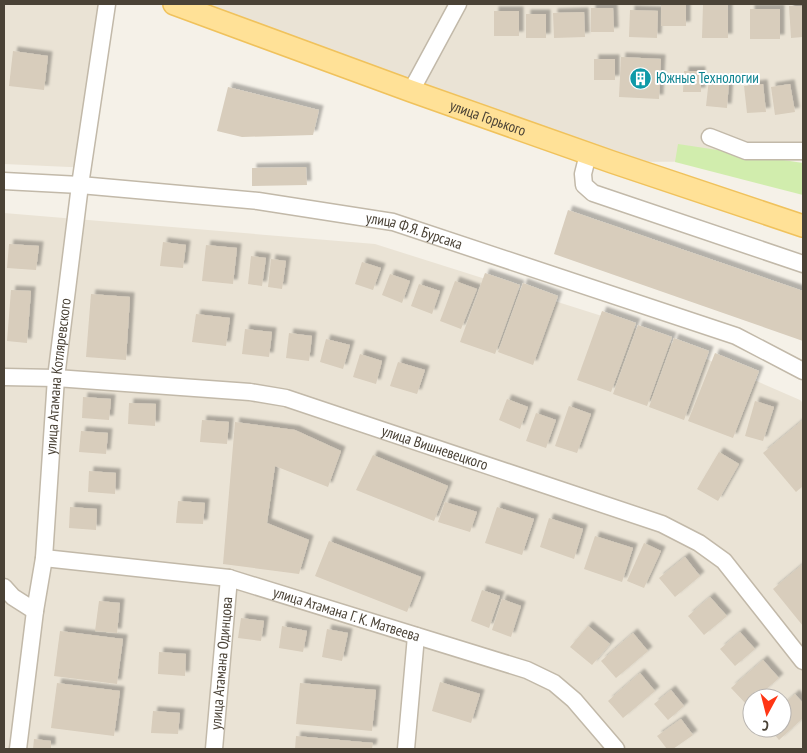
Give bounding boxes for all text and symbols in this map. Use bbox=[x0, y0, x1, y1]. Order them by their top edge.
building icon: Южные Технологии bbox=[628, 66, 652, 90]
place label: Южные Технологии bbox=[656, 68, 759, 87]
street label: улица Горького bbox=[447, 95, 529, 140]
street label: улица Ф.Я. Бурсака bbox=[365, 208, 465, 253]
street label: улица Атамана Котляревского bbox=[41, 297, 75, 455]
street label: улица Вишневецкого bbox=[379, 421, 491, 474]
street label: улица Атамана Г. К. Матвеева bbox=[271, 582, 422, 645]
street label: улица Атамана Одинцова bbox=[206, 596, 236, 731]
north arrow bbox=[742, 688, 792, 738]
text: С bbox=[761, 717, 770, 735]

